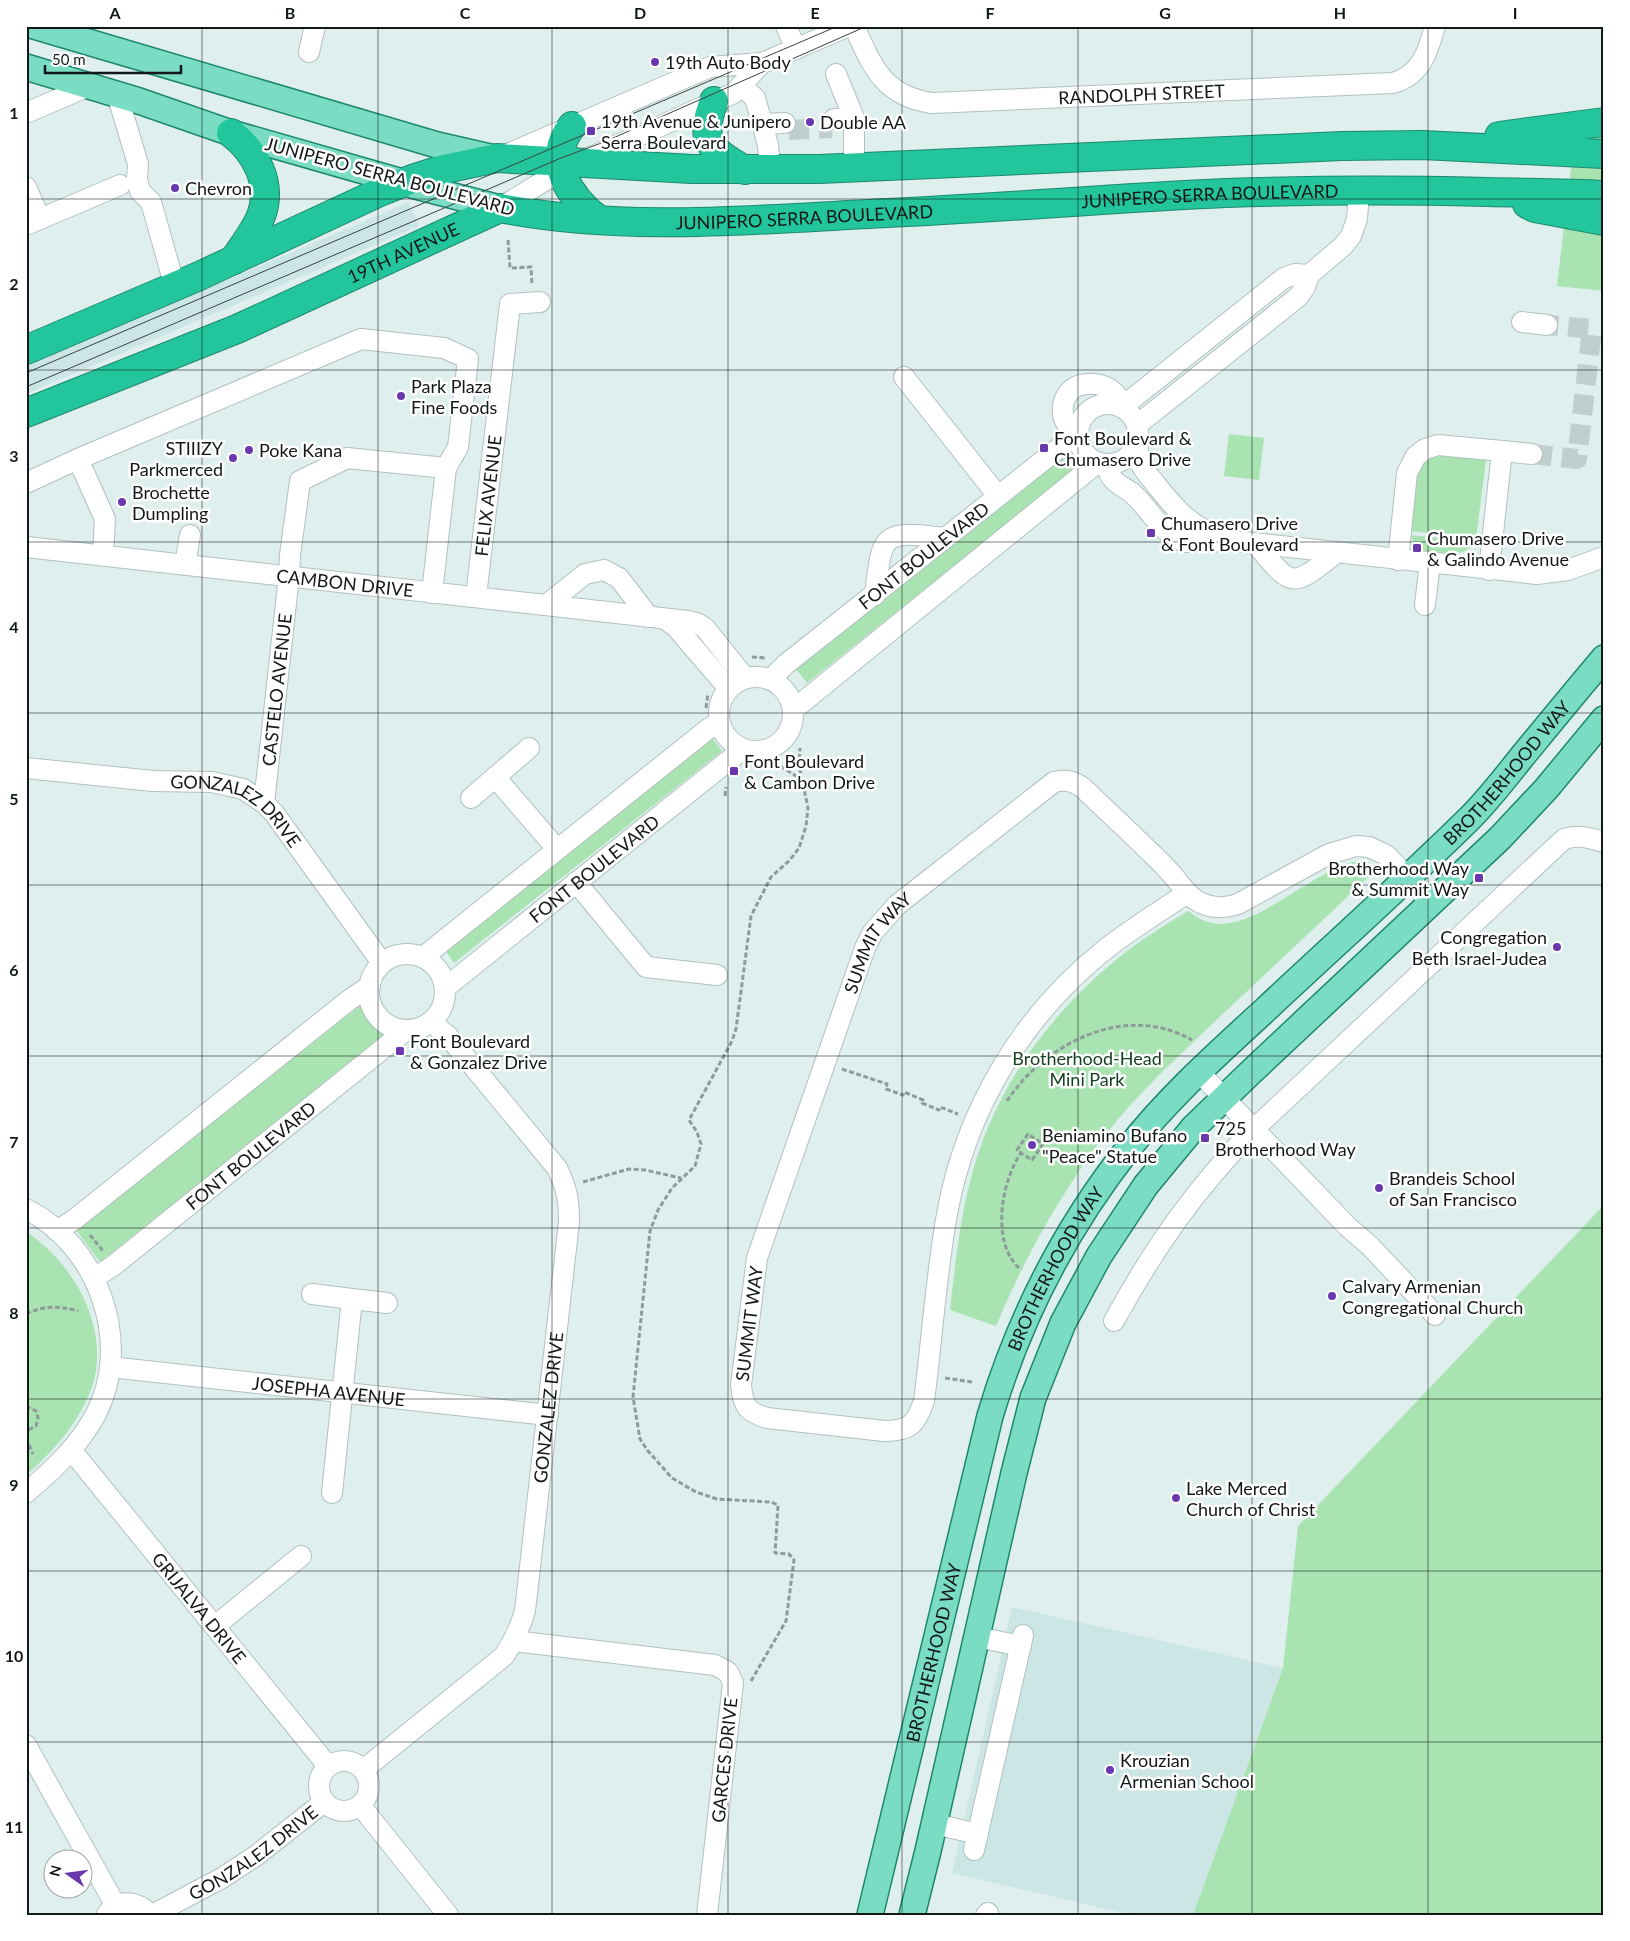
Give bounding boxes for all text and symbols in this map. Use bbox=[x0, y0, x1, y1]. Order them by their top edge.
text: A bbox=[108, 3, 121, 22]
text: B bbox=[285, 3, 295, 22]
text: C bbox=[460, 3, 471, 22]
text: D bbox=[634, 3, 646, 22]
text: E bbox=[810, 3, 820, 22]
text: F bbox=[985, 3, 995, 22]
text: G bbox=[1159, 3, 1171, 22]
text: H bbox=[1334, 3, 1346, 22]
text: I bbox=[1513, 3, 1517, 22]
scale bar bbox=[45, 42, 181, 74]
text: 50 m bbox=[52, 50, 86, 68]
place label: 19th Auto Body bbox=[665, 51, 791, 73]
marker: 19th Auto Body bbox=[649, 56, 661, 68]
street label: RANDOLPH STREET bbox=[1058, 79, 1226, 109]
text: 1 bbox=[9, 103, 19, 122]
place label: 19th Avenue & Junipero Serra Boulevard bbox=[601, 110, 791, 153]
place label: Double AA bbox=[820, 111, 907, 133]
marker: Double AA bbox=[804, 116, 816, 128]
marker: 19th Avenue & Junipero Serra Boulevard bbox=[585, 125, 597, 137]
street label: JUNIPERO SERRA BOULEVARD bbox=[263, 132, 517, 220]
place label: Chevron bbox=[185, 177, 252, 199]
street label: JUNIPERO SERRA BOULEVARD bbox=[1081, 180, 1338, 212]
marker: Chevron bbox=[169, 182, 181, 194]
street label: JUNIPERO SERRA BOULEVARD bbox=[676, 200, 934, 233]
street label: 19TH AVENUE bbox=[344, 217, 462, 288]
text: 2 bbox=[9, 274, 19, 293]
place label: Park Plaza Fine Foods bbox=[411, 375, 498, 418]
marker: Park Plaza Fine Foods bbox=[395, 390, 407, 402]
place label: Font Boulevard & Chumasero Drive bbox=[1054, 427, 1192, 470]
street label: FELIX AVENUE bbox=[470, 434, 506, 557]
place label: STIIIZY Parkmerced bbox=[129, 437, 224, 480]
place label: Poke Kana bbox=[259, 439, 342, 461]
marker: Font Boulevard & Chumasero Drive bbox=[1038, 442, 1050, 454]
marker: Poke Kana bbox=[243, 444, 255, 456]
text: 3 bbox=[9, 446, 19, 465]
marker: STIIIZY Parkmerced bbox=[227, 452, 239, 464]
place label: Brochette Dumpling bbox=[132, 481, 210, 524]
marker: Brochette Dumpling bbox=[116, 496, 128, 508]
street label: FONT BOULEVARD bbox=[854, 497, 993, 614]
place label: Chumasero Drive & Font Boulevard bbox=[1161, 512, 1299, 555]
marker: Chumasero Drive & Font Boulevard bbox=[1145, 527, 1157, 539]
place label: Chumasero Drive & Galindo Avenue bbox=[1427, 527, 1569, 570]
marker: Chumasero Drive & Galindo Avenue bbox=[1411, 542, 1423, 554]
street label: CAMBON DRIVE bbox=[275, 564, 415, 601]
street label: CASTELO AVENUE bbox=[257, 612, 296, 767]
text: 4 bbox=[9, 617, 19, 636]
street label: BROTHERHOOD WAY bbox=[1438, 696, 1575, 849]
place label: Font Boulevard & Cambon Drive bbox=[744, 750, 875, 793]
marker: Font Boulevard & Cambon Drive bbox=[728, 765, 740, 777]
street label: GONZALEZ DRIVE bbox=[170, 770, 306, 851]
text: 5 bbox=[9, 789, 19, 808]
street label: FONT BOULEVARD bbox=[525, 810, 663, 927]
place label: Brotherhood Way & Summit Way bbox=[1328, 857, 1470, 900]
marker: Brotherhood Way & Summit Way bbox=[1473, 872, 1485, 884]
street label: SUMMIT WAY bbox=[839, 887, 916, 996]
place label: Congregation Beth Israel-Judea bbox=[1412, 926, 1547, 969]
marker: Congregation Beth Israel-Judea bbox=[1551, 941, 1563, 953]
text: 6 bbox=[9, 960, 19, 979]
place label: Font Boulevard & Gonzalez Drive bbox=[410, 1030, 547, 1073]
marker: Font Boulevard & Gonzalez Drive bbox=[394, 1045, 406, 1057]
park label: Brotherhood-Head Mini Park bbox=[1012, 1047, 1162, 1090]
street label: FONT BOULEVARD bbox=[181, 1097, 320, 1214]
place label: 725 Brotherhood Way bbox=[1215, 1117, 1356, 1160]
place label: Beniamino Bufano "Peace" Statue bbox=[1042, 1124, 1187, 1167]
text: 7 bbox=[9, 1132, 19, 1151]
marker: 725 Brotherhood Way bbox=[1199, 1132, 1211, 1144]
marker: Beniamino Bufano "Peace" Statue bbox=[1026, 1139, 1038, 1151]
place label: Brandeis School of San Francisco bbox=[1389, 1167, 1517, 1210]
street label: BROTHERHOOD WAY bbox=[1003, 1181, 1108, 1354]
marker: Brandeis School of San Francisco bbox=[1373, 1182, 1385, 1194]
street label: SUMMIT WAY bbox=[731, 1264, 767, 1382]
place label: Calvary Armenian Congregational Church bbox=[1342, 1275, 1523, 1318]
marker: Calvary Armenian Congregational Church bbox=[1326, 1290, 1338, 1302]
text: 8 bbox=[9, 1303, 19, 1322]
street label: GONZALEZ DRIVE bbox=[529, 1331, 567, 1484]
street label: JOSEPHA AVENUE bbox=[251, 1372, 406, 1410]
text: 9 bbox=[9, 1475, 19, 1494]
place label: Lake Merced Church of Christ bbox=[1186, 1477, 1316, 1520]
marker: Lake Merced Church of Christ bbox=[1170, 1492, 1182, 1504]
street label: GRIJALVA DRIVE bbox=[148, 1548, 251, 1668]
street label: BROTHERHOOD WAY bbox=[901, 1560, 965, 1744]
text: 10 bbox=[5, 1646, 23, 1665]
street label: GARCES DRIVE bbox=[706, 1696, 742, 1824]
place label: Krouzian Armenian School bbox=[1120, 1749, 1254, 1792]
marker: Krouzian Armenian School bbox=[1104, 1764, 1116, 1776]
street label: GONZALEZ DRIVE bbox=[185, 1800, 322, 1905]
text: 11 bbox=[5, 1817, 23, 1836]
north arrow bbox=[42, 1848, 92, 1898]
text: N bbox=[45, 1863, 64, 1878]

